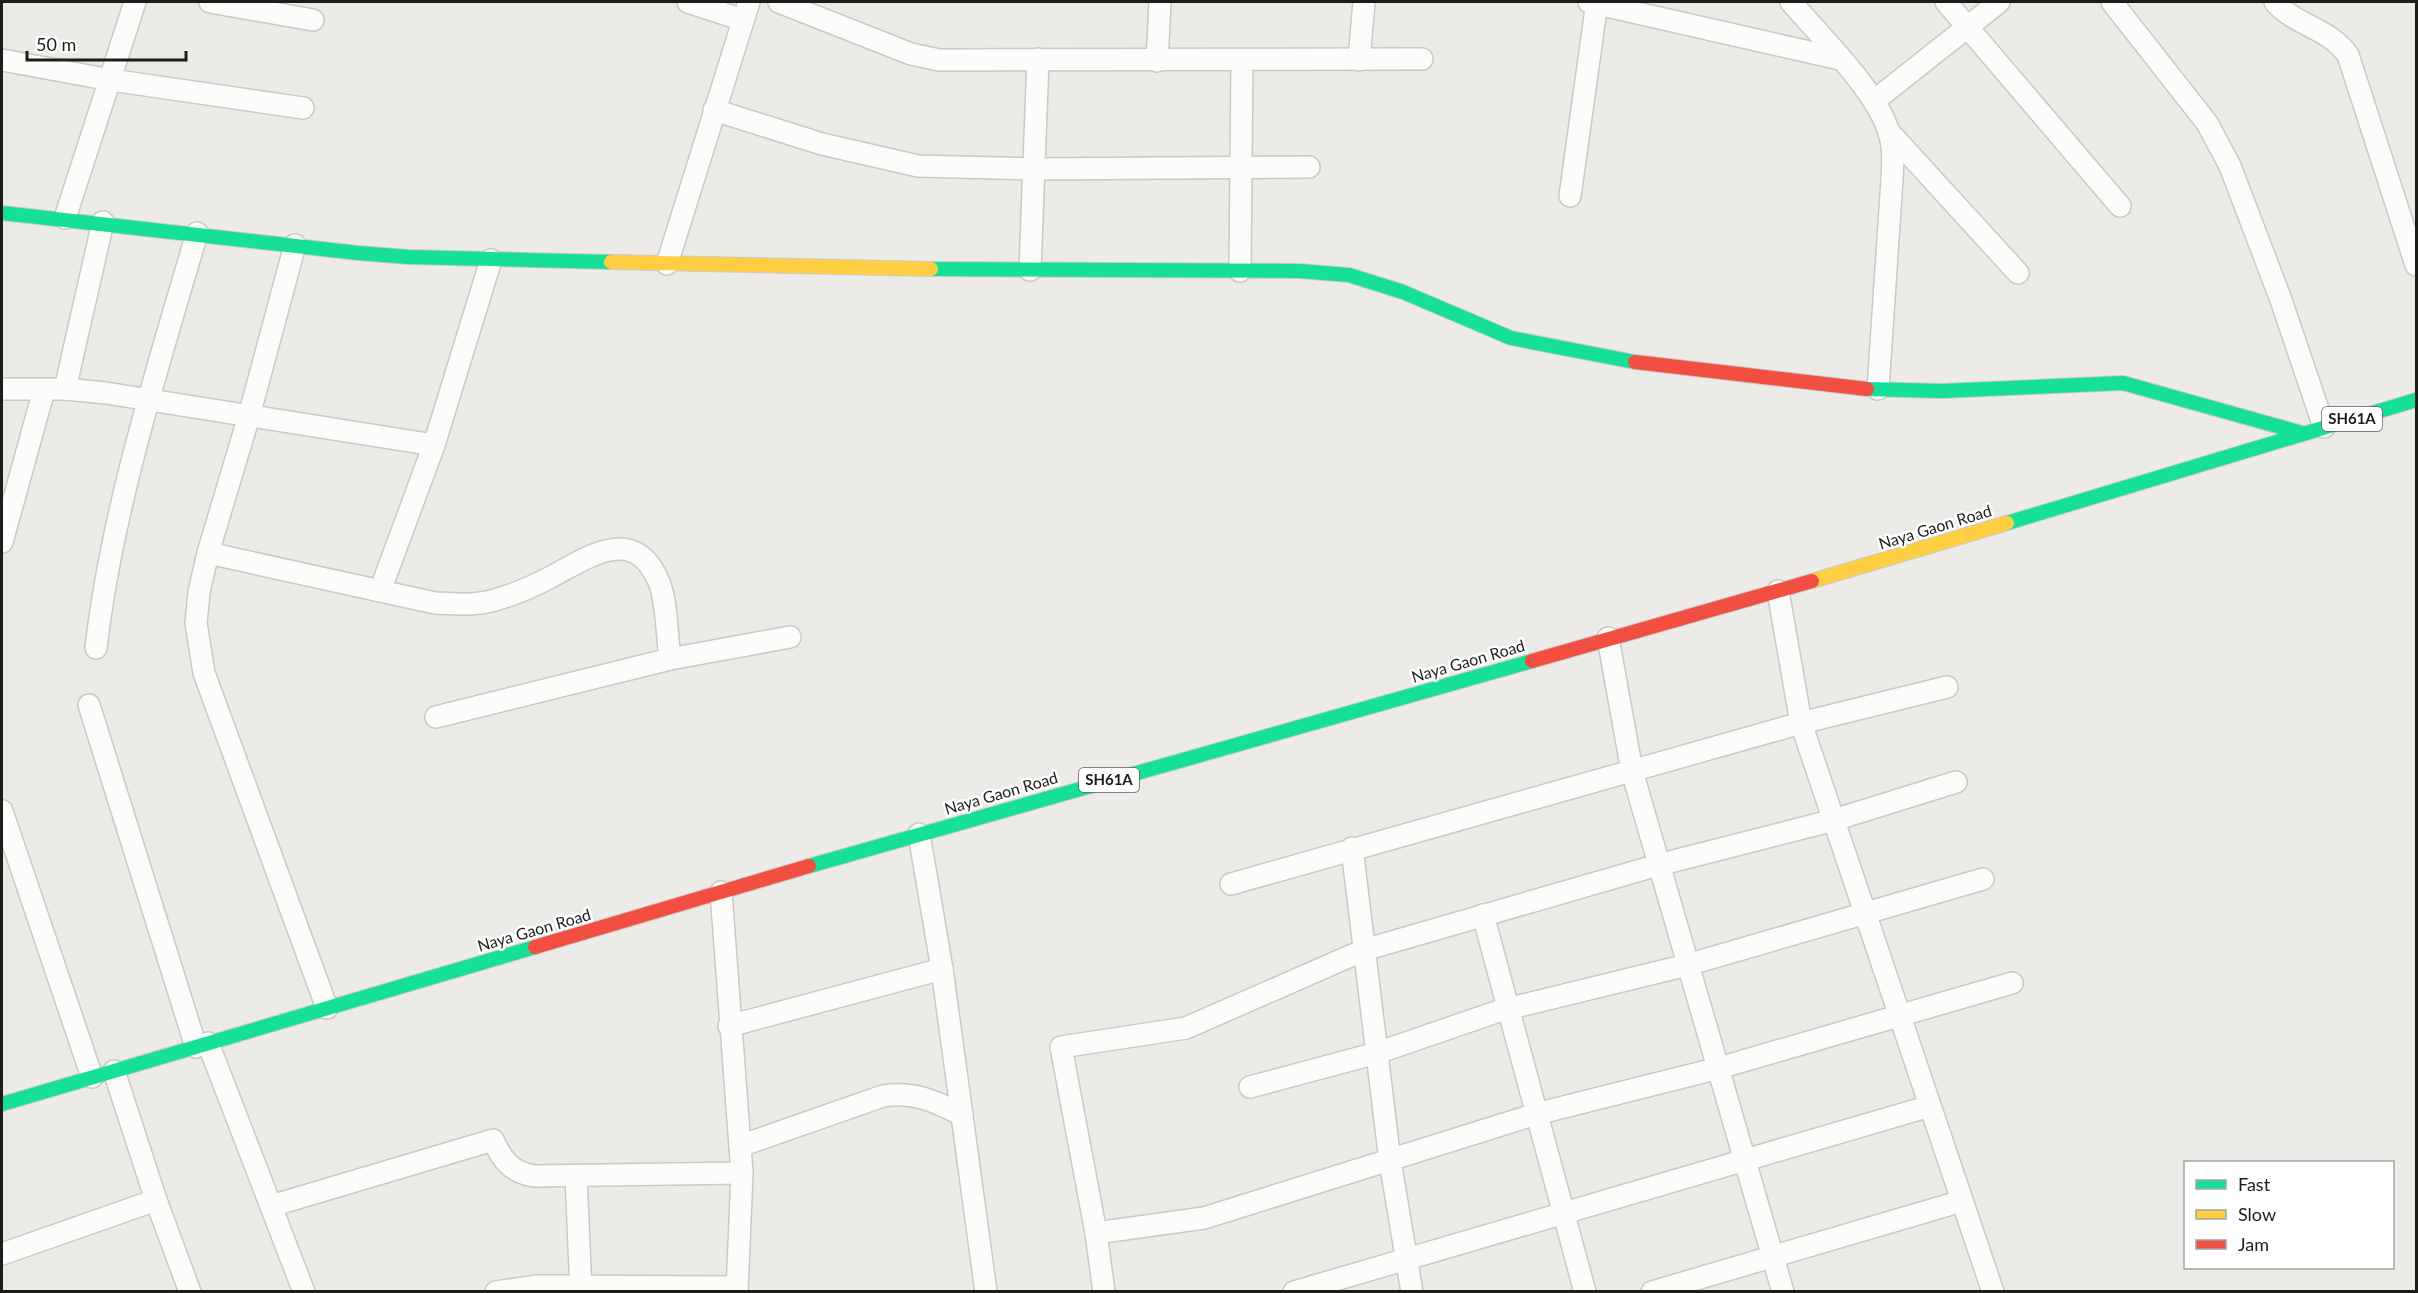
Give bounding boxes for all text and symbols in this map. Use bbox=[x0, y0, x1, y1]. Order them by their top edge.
scale bar bbox=[27, 24, 186, 62]
text: 50 m bbox=[36, 33, 76, 55]
road number: SH61A bbox=[2322, 407, 2382, 431]
street label: Naya Gaon Road bbox=[1876, 500, 1994, 553]
street label: Naya Gaon Road bbox=[1409, 635, 1527, 686]
street label: Naya Gaon Road bbox=[942, 767, 1060, 818]
road number: SH61A bbox=[1079, 768, 1139, 792]
street label: Naya Gaon Road bbox=[475, 904, 593, 955]
legend bbox=[2184, 1161, 2394, 1269]
text: Fast bbox=[2238, 1173, 2271, 1195]
text: Slow bbox=[2238, 1203, 2276, 1225]
text: Jam bbox=[2238, 1233, 2269, 1255]

